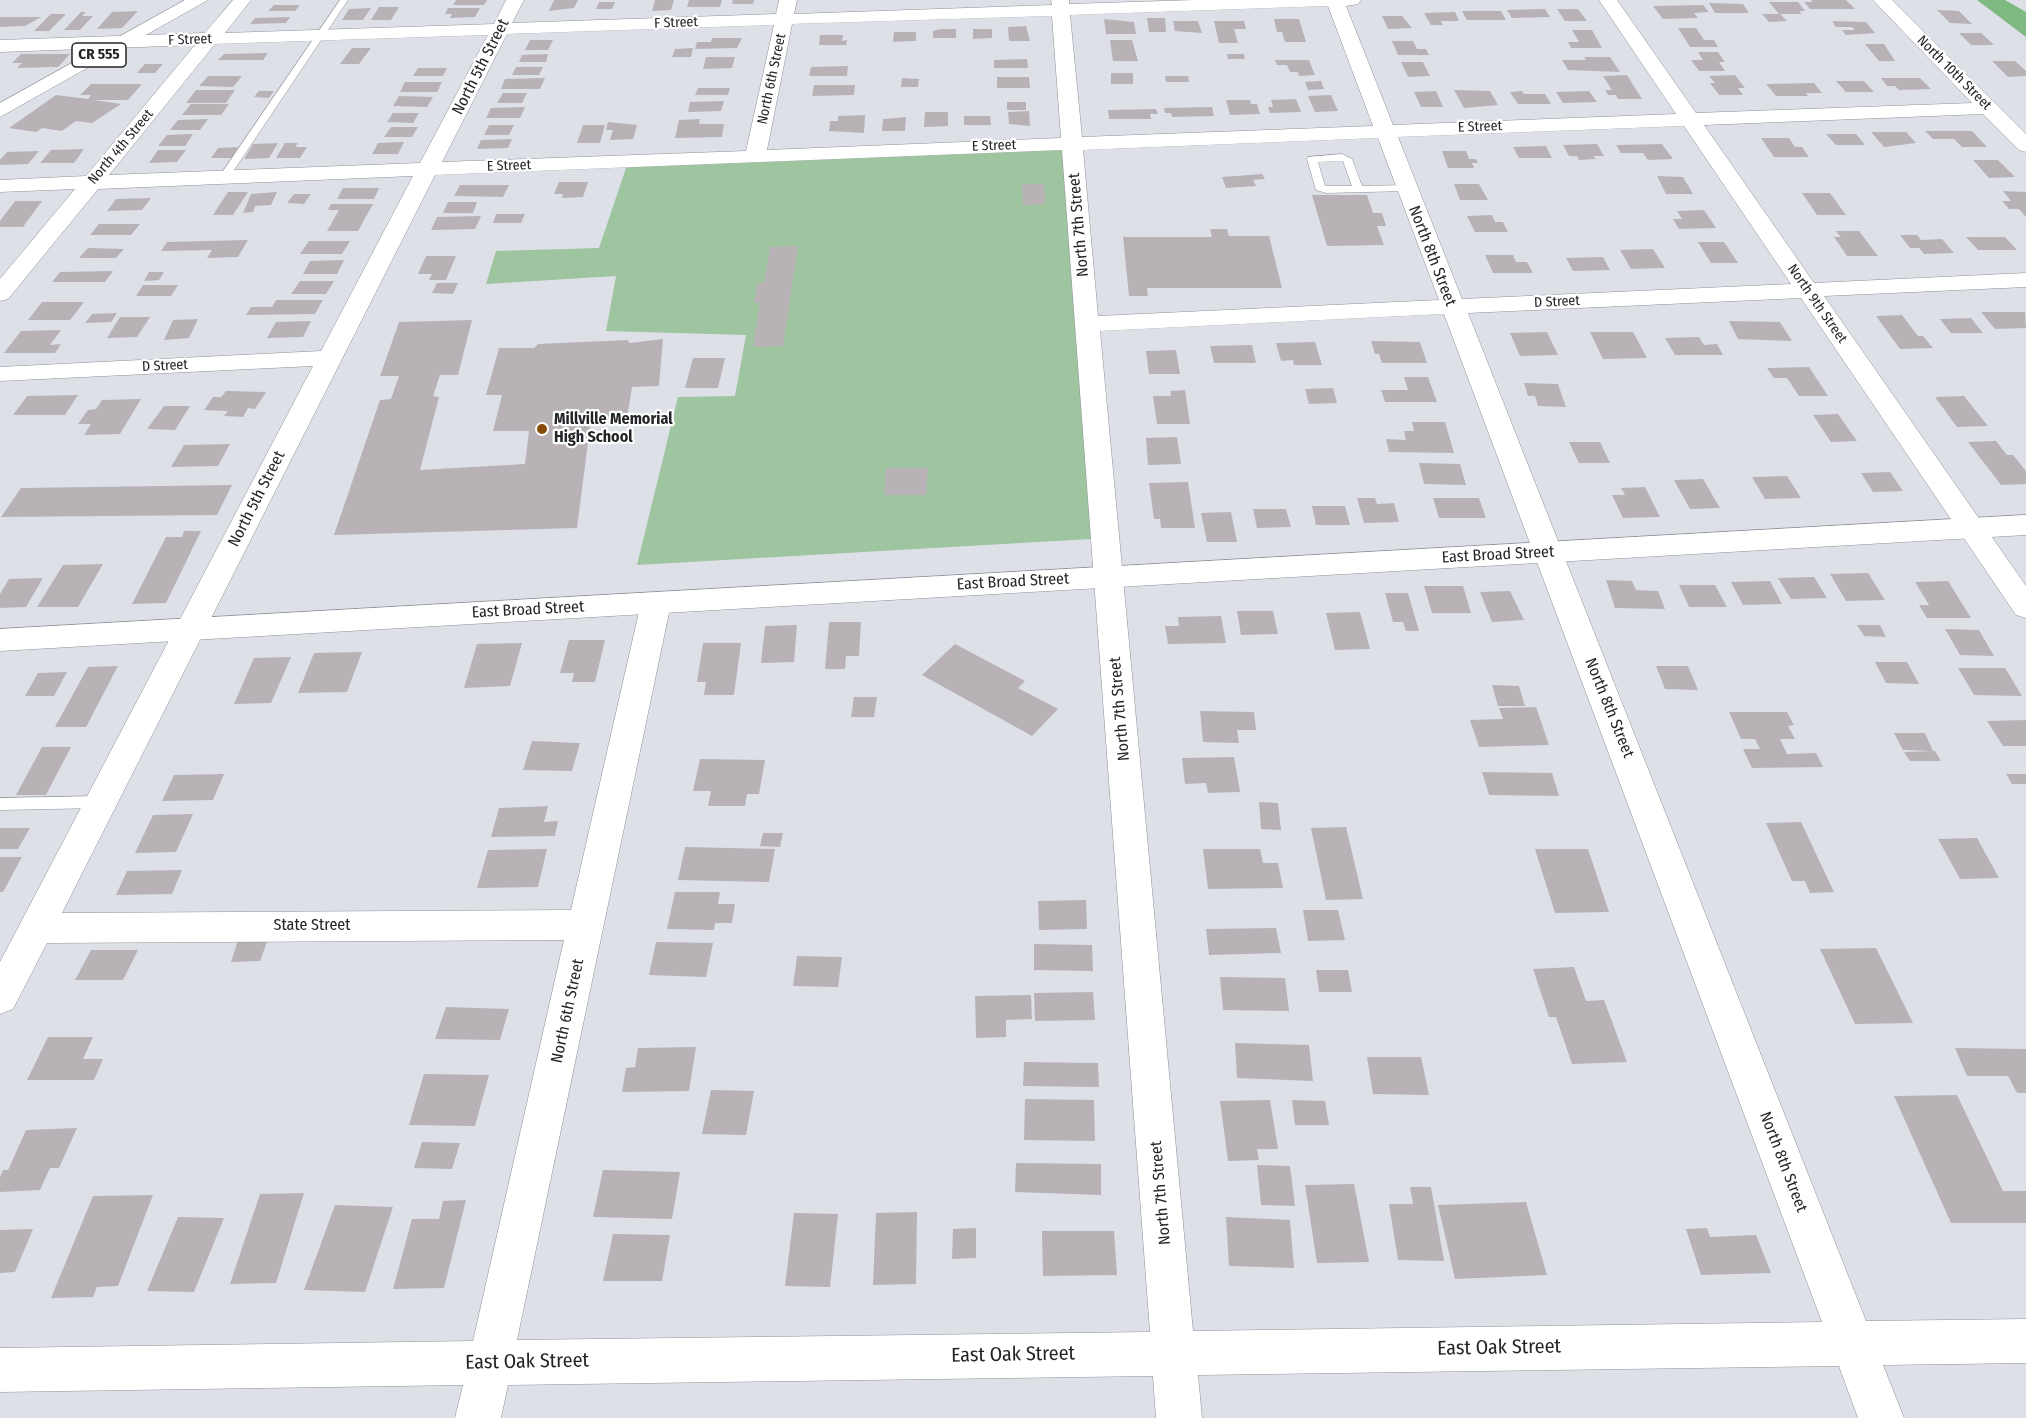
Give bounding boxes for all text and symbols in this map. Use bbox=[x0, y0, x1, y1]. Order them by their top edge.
street label: F Street bbox=[654, 14, 698, 32]
street label: North 5th Street bbox=[449, 16, 513, 118]
street label: F Street bbox=[168, 31, 212, 49]
street label: North 6th Street bbox=[754, 32, 790, 126]
street label: North 10th Street bbox=[1913, 32, 1995, 114]
road number: CR 555 bbox=[72, 43, 126, 67]
street label: North 4th Street bbox=[85, 106, 157, 188]
street label: E Street bbox=[1458, 118, 1502, 136]
street label: E Street bbox=[972, 137, 1016, 155]
street label: E Street bbox=[487, 157, 531, 175]
street label: North 7th Street bbox=[1065, 172, 1093, 278]
street label: North 8th Street bbox=[1404, 203, 1460, 309]
street label: North 9th Street bbox=[1784, 261, 1850, 347]
street label: D Street bbox=[1534, 292, 1580, 312]
street label: D Street bbox=[142, 356, 188, 376]
place label: Millville Memorial High School bbox=[554, 410, 673, 448]
marker: Millville Memorial High School bbox=[535, 422, 549, 436]
street label: North 5th Street bbox=[225, 448, 289, 550]
street label: East Broad Street bbox=[1441, 542, 1555, 568]
street label: East Broad Street bbox=[956, 569, 1070, 595]
street label: East Broad Street bbox=[471, 597, 585, 623]
street label: North 8th Street bbox=[1580, 655, 1638, 761]
street label: North 7th Street bbox=[1106, 656, 1134, 762]
street label: State Street bbox=[274, 916, 350, 936]
street label: North 6th Street bbox=[548, 957, 588, 1065]
street label: North 8th Street bbox=[1755, 1109, 1811, 1215]
street label: North 7th Street bbox=[1147, 1140, 1175, 1246]
street label: East Oak Street bbox=[1437, 1335, 1561, 1361]
street label: East Oak Street bbox=[951, 1342, 1075, 1368]
street label: East Oak Street bbox=[465, 1349, 589, 1375]

